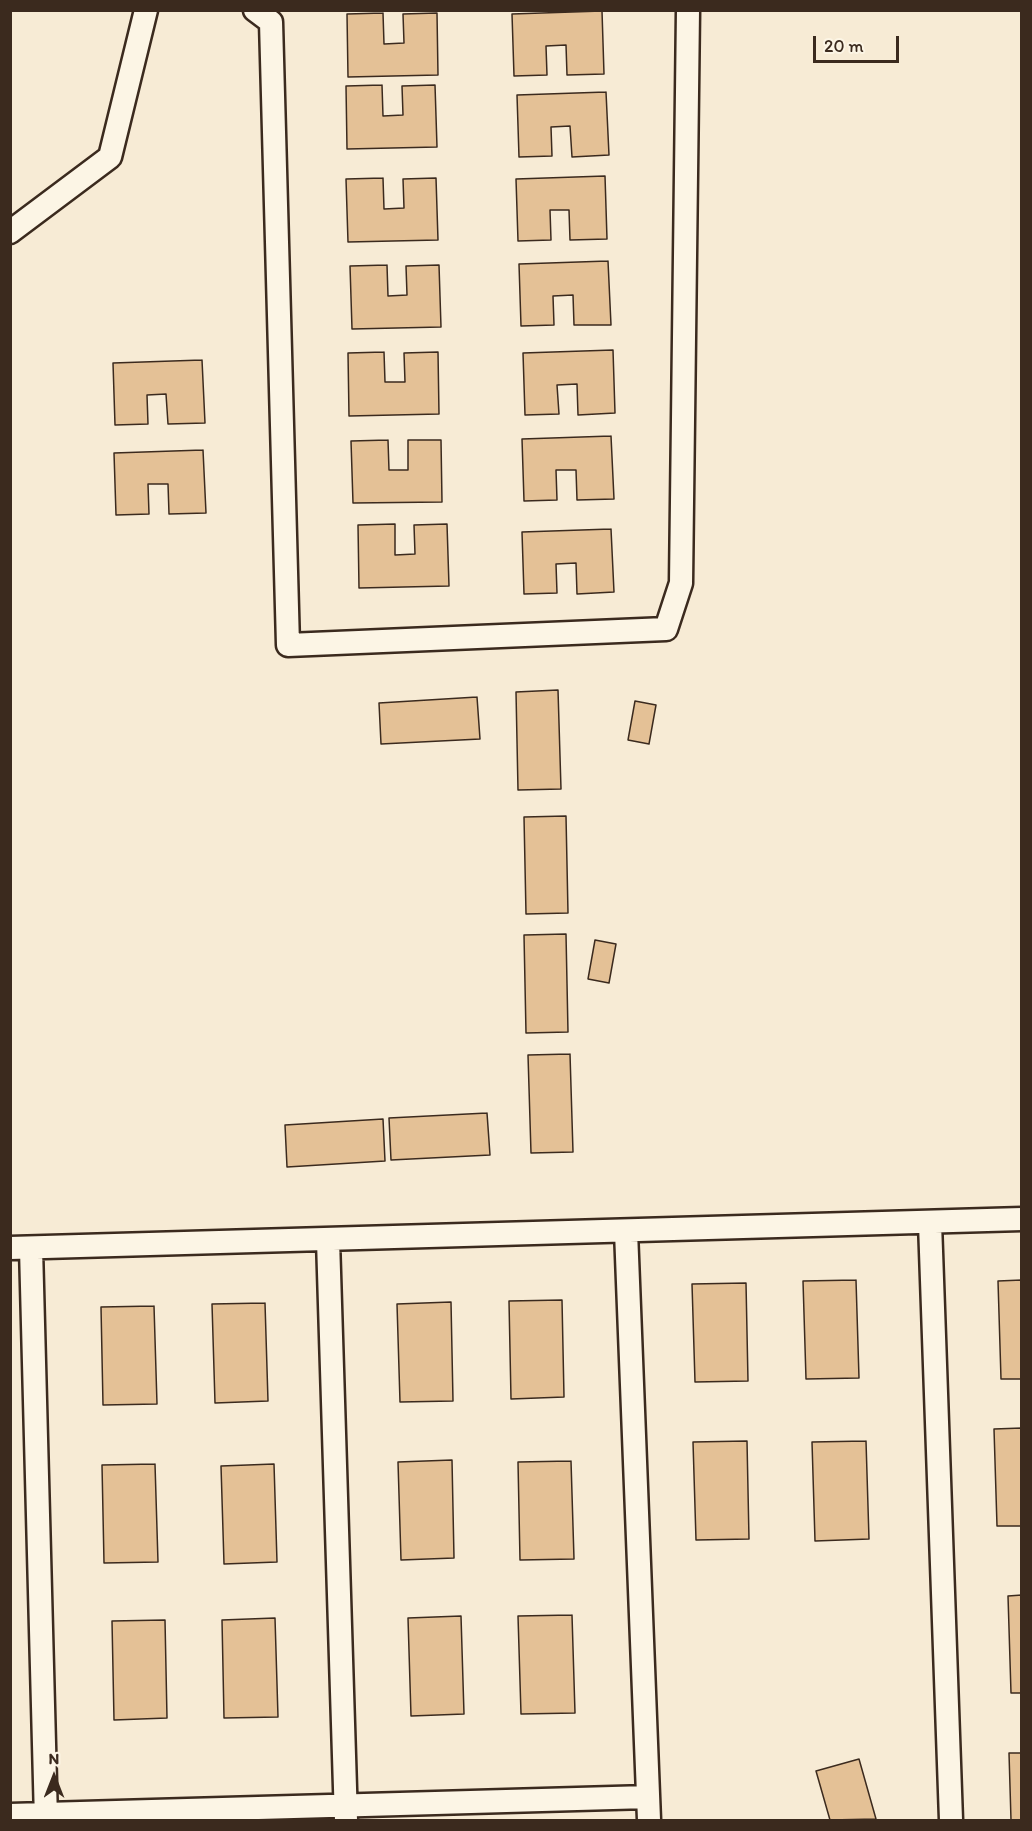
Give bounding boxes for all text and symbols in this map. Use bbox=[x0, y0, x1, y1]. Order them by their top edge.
scale bar bbox=[816, 24, 902, 62]
text: 20 m bbox=[824, 35, 864, 57]
north arrow bbox=[24, 1747, 84, 1807]
text: N bbox=[49, 1749, 59, 1768]

